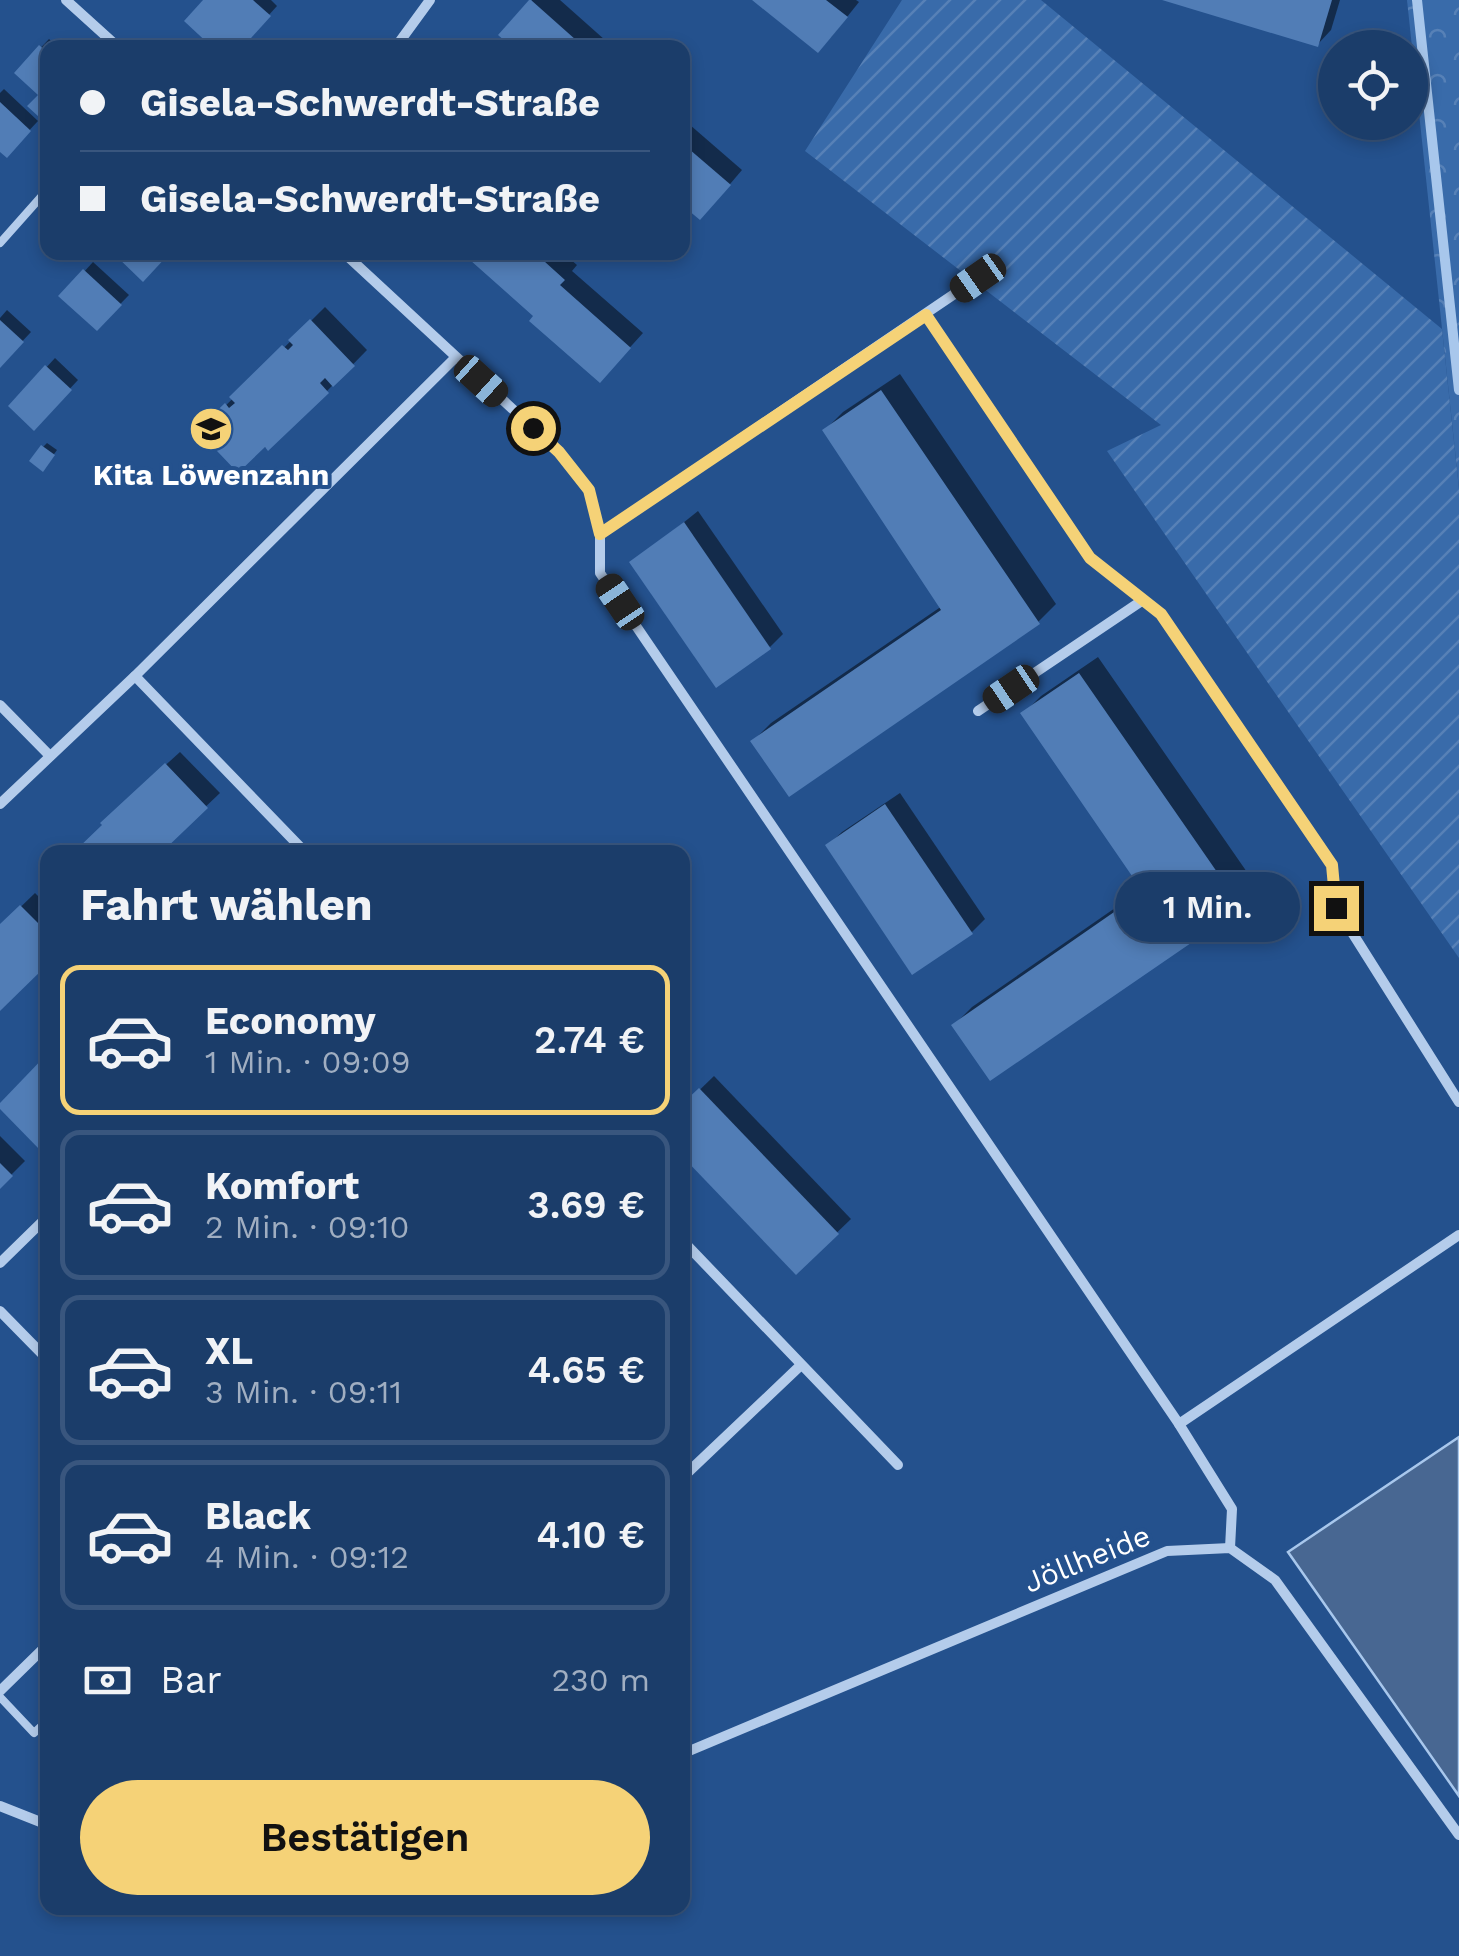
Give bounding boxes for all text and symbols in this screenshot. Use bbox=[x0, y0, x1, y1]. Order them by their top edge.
map controls bbox=[1318, 30, 1428, 140]
button: locate bbox=[1318, 30, 1428, 140]
text: Gisela-Schwerdt-Straße bbox=[140, 81, 600, 125]
text: Gisela-Schwerdt-Straße bbox=[140, 177, 600, 221]
car bbox=[945, 249, 1011, 307]
car bbox=[449, 350, 513, 412]
school or university icon: Kita Löwenzahn bbox=[188, 406, 234, 452]
route start bbox=[511, 406, 556, 451]
place label: Kita Löwenzahn bbox=[93, 457, 329, 492]
car bbox=[591, 569, 649, 635]
car bbox=[978, 660, 1044, 718]
callout: 1 Min. bbox=[1116, 873, 1301, 943]
text: Fahrt wählen bbox=[80, 878, 373, 931]
route end bbox=[1314, 886, 1359, 931]
text: 1 Min. bbox=[1163, 888, 1252, 926]
icon: car bbox=[85, 995, 175, 1085]
text: Economy bbox=[205, 999, 376, 1043]
text: 2.74 € bbox=[534, 1018, 645, 1062]
text: 1 Min. · 09:09 bbox=[205, 1043, 410, 1081]
icon: car bbox=[85, 1160, 175, 1250]
text: Komfort bbox=[205, 1164, 359, 1208]
text: 3.69 € bbox=[527, 1183, 645, 1227]
text: 2 Min. · 09:10 bbox=[205, 1208, 409, 1246]
icon: car bbox=[85, 1325, 175, 1415]
text: XL bbox=[205, 1329, 253, 1373]
text: 4.65 € bbox=[527, 1348, 645, 1392]
text: 3 Min. · 09:11 bbox=[205, 1373, 402, 1411]
icon: car bbox=[85, 1490, 175, 1580]
text: Black bbox=[205, 1494, 311, 1538]
text: 4.10 € bbox=[536, 1513, 645, 1557]
street label: Jöllheide bbox=[1019, 1517, 1155, 1600]
text: 4 Min. · 09:12 bbox=[205, 1538, 409, 1576]
icon: cash bbox=[80, 1653, 135, 1708]
text: Bar bbox=[160, 1658, 222, 1702]
text: 230 m bbox=[551, 1661, 650, 1699]
button: Bestätigen bbox=[80, 1780, 650, 1895]

